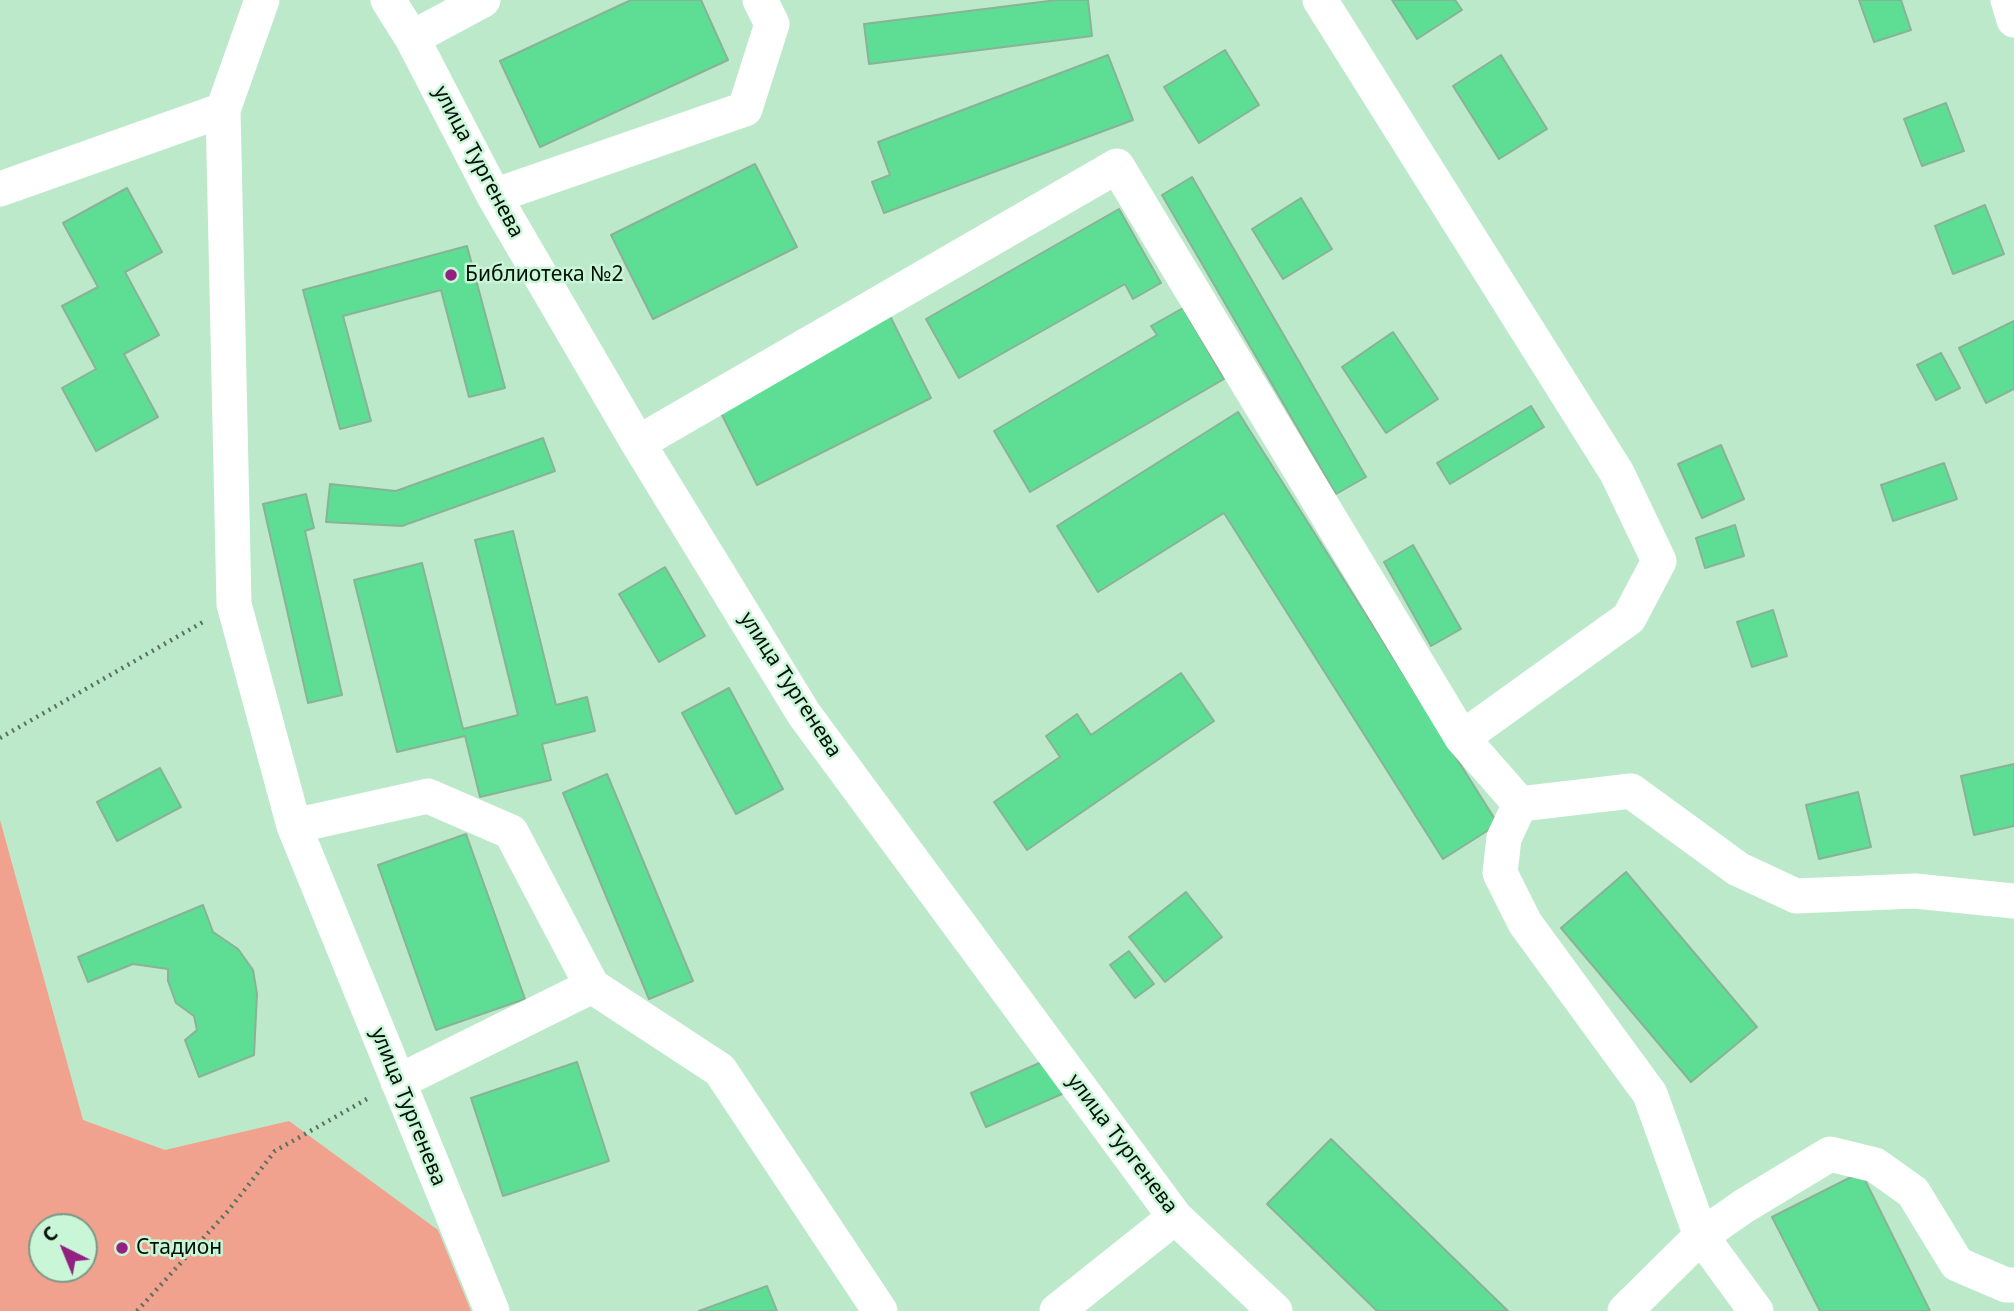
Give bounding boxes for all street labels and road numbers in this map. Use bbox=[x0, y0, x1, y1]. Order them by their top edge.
street label: улица Тургенева bbox=[427, 82, 529, 242]
street label: улица Тургенева bbox=[734, 608, 846, 762]
street label: улица Тургенева bbox=[365, 1024, 451, 1190]
street label: улица Тургенева bbox=[1061, 1069, 1183, 1219]

